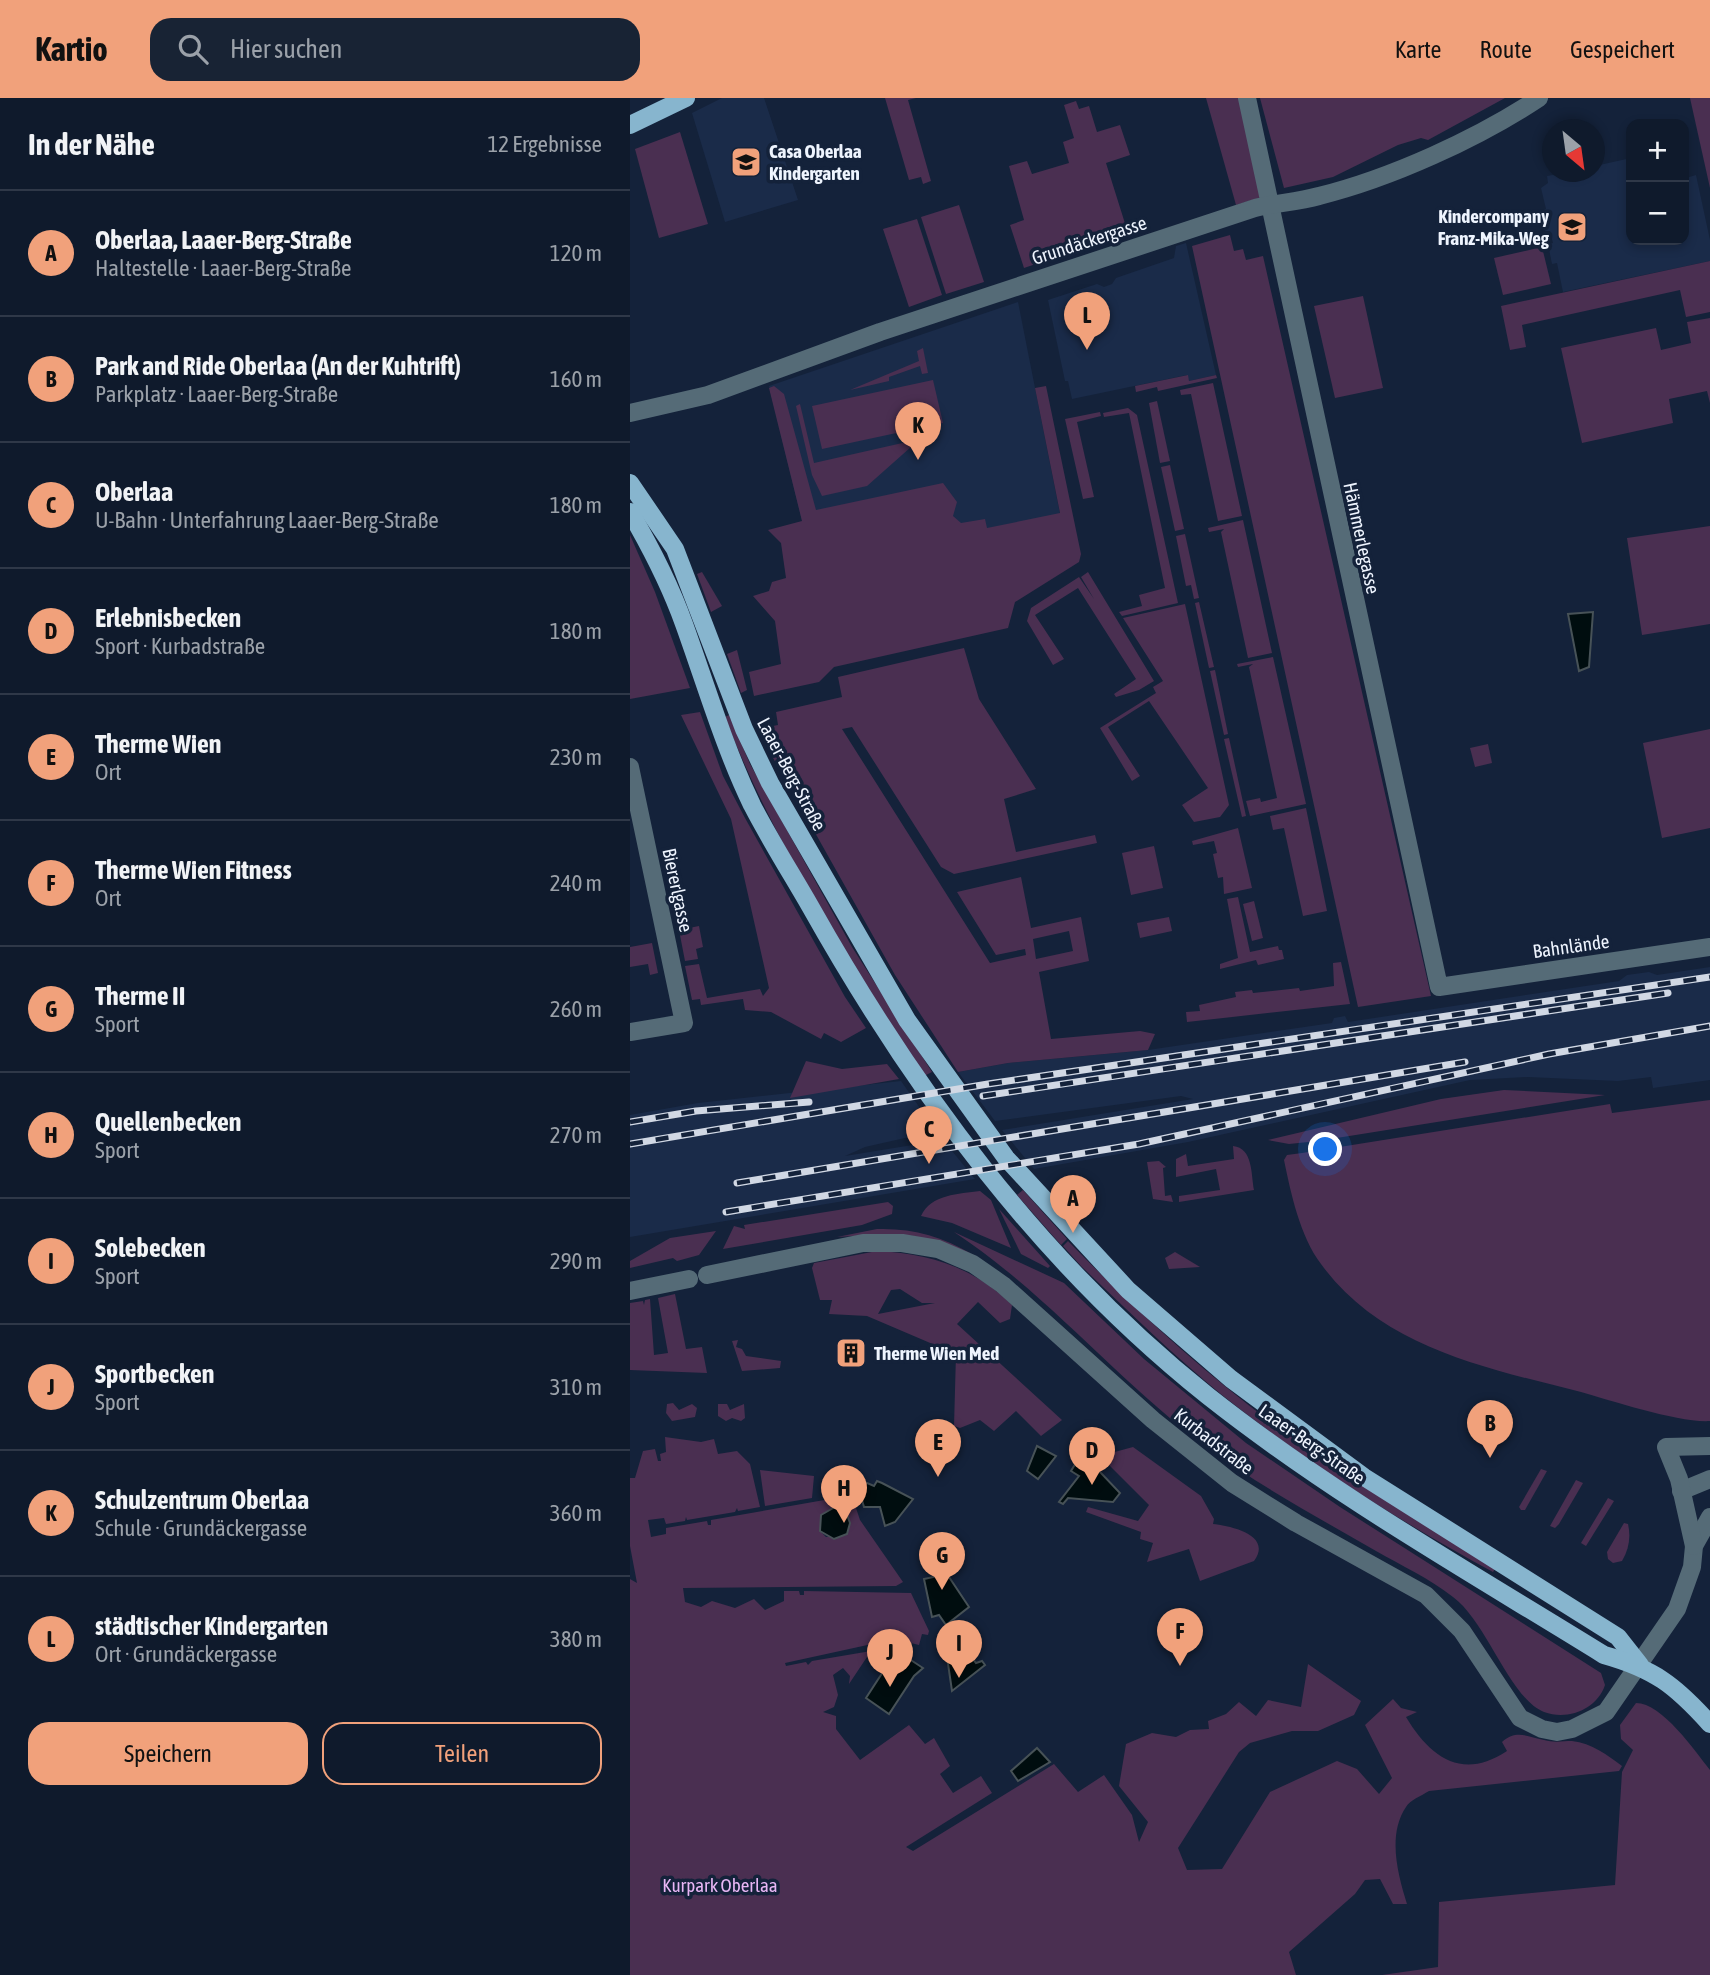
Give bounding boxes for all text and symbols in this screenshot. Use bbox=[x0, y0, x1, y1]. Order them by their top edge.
search box bbox=[150, 18, 640, 81]
text: Kartio bbox=[35, 30, 108, 68]
icon: search bbox=[174, 30, 212, 68]
text: Hier suchen bbox=[230, 34, 342, 64]
text: Karte bbox=[1395, 36, 1441, 63]
text: Route bbox=[1479, 36, 1532, 63]
text: Gespeichert bbox=[1570, 36, 1675, 63]
north arrow bbox=[1542, 119, 1605, 182]
map controls bbox=[1626, 119, 1689, 245]
button: + bbox=[1626, 119, 1689, 182]
text: In der Nähe bbox=[28, 127, 155, 161]
text: 12 Ergebnisse bbox=[487, 131, 602, 157]
place label: Casa Oberlaa Kindergarten bbox=[769, 140, 862, 184]
school or university icon: Casa Oberlaa Kindergarten bbox=[729, 145, 763, 179]
button: − bbox=[1626, 182, 1689, 245]
place label: Kindercompany Franz-Mika-Weg bbox=[1438, 205, 1550, 249]
school or university icon: Kindercompany Franz-Mika-Weg bbox=[1555, 210, 1589, 244]
street label: Grundäckergasse bbox=[1029, 211, 1149, 269]
text: Oberlaa, Laaer-Berg-Straße bbox=[95, 225, 352, 255]
text: A bbox=[45, 240, 57, 266]
text: 120 m bbox=[550, 240, 602, 266]
text: Haltestelle · Laaer-Berg-Straße bbox=[95, 255, 351, 281]
pin: L bbox=[1064, 292, 1110, 350]
text: Park and Ride Oberlaa (An der Kuhtrift) bbox=[95, 351, 461, 381]
text: B bbox=[46, 366, 56, 392]
text: 160 m bbox=[550, 366, 602, 392]
text: Parkplatz · Laaer-Berg-Straße bbox=[95, 381, 338, 407]
pin: K bbox=[895, 402, 941, 460]
text: Oberlaa bbox=[95, 477, 173, 507]
street label: Hämmerlegasse bbox=[1339, 480, 1385, 596]
text: C bbox=[46, 492, 56, 518]
text: 180 m bbox=[550, 492, 602, 518]
text: U-Bahn · Unterfahrung Laaer-Berg-Straße bbox=[95, 507, 439, 533]
text: Erlebnisbecken bbox=[95, 603, 241, 633]
text: D bbox=[45, 618, 57, 644]
text: 180 m bbox=[550, 618, 602, 644]
text: Sport · Kurbadstraße bbox=[95, 633, 265, 659]
street label: Laaer-Berg-Straße bbox=[753, 714, 831, 834]
text: Therme Wien bbox=[95, 729, 221, 759]
text: E bbox=[46, 744, 56, 770]
text: 230 m bbox=[550, 744, 602, 770]
text: Ort bbox=[95, 759, 122, 785]
street label: Biererlgasse bbox=[658, 846, 698, 934]
text: Therme Wien Fitness bbox=[95, 855, 292, 885]
text: F bbox=[46, 870, 56, 896]
text: 240 m bbox=[550, 870, 602, 896]
text: Ort bbox=[95, 885, 122, 911]
street label: Bahnlände bbox=[1531, 930, 1611, 962]
text: Therme II bbox=[95, 981, 185, 1011]
text: G bbox=[45, 996, 57, 1022]
text: 260 m bbox=[550, 996, 602, 1022]
text: Sport bbox=[95, 1011, 140, 1037]
pin: C bbox=[906, 1106, 952, 1164]
text: Quellenbecken bbox=[95, 1107, 241, 1137]
text: H bbox=[44, 1122, 58, 1148]
text: 270 m bbox=[550, 1122, 602, 1148]
your location bbox=[1308, 1132, 1342, 1166]
text: Sport bbox=[95, 1137, 140, 1163]
pin: A bbox=[1050, 1175, 1096, 1233]
text: Solebecken bbox=[95, 1233, 206, 1263]
text: I bbox=[48, 1248, 54, 1274]
text: 290 m bbox=[550, 1248, 602, 1274]
text: Sport bbox=[95, 1263, 140, 1289]
building icon: Therme Wien Med bbox=[834, 1336, 868, 1370]
place label: Therme Wien Med bbox=[874, 1342, 999, 1364]
text: Sportbecken bbox=[95, 1359, 214, 1389]
text: J bbox=[47, 1374, 55, 1400]
text: 310 m bbox=[550, 1374, 602, 1400]
text: Sport bbox=[95, 1389, 140, 1415]
street label: Laaer-Berg-Straße bbox=[1255, 1399, 1369, 1489]
pin: B bbox=[1467, 1400, 1513, 1458]
street label: Kurbadstraße bbox=[1170, 1403, 1258, 1479]
pin: E bbox=[915, 1419, 961, 1477]
pin: D bbox=[1069, 1427, 1115, 1485]
pin: H bbox=[821, 1465, 867, 1523]
text: Schulzentrum Oberlaa bbox=[95, 1485, 309, 1515]
text: K bbox=[45, 1500, 57, 1526]
text: 360 m bbox=[550, 1500, 602, 1526]
text: Schule · Grundäckergasse bbox=[95, 1515, 307, 1541]
pin: G bbox=[919, 1532, 965, 1590]
pin: F bbox=[1157, 1608, 1203, 1666]
text: städtischer Kindergarten bbox=[95, 1611, 328, 1641]
pin: I bbox=[936, 1620, 982, 1678]
text: L bbox=[47, 1626, 55, 1652]
text: 380 m bbox=[550, 1626, 602, 1652]
pin: J bbox=[867, 1629, 913, 1687]
text: Ort · Grundäckergasse bbox=[95, 1641, 277, 1667]
button: Speichern bbox=[28, 1722, 308, 1785]
button: Teilen bbox=[322, 1722, 602, 1785]
park label: Kurpark Oberlaa bbox=[662, 1874, 778, 1896]

